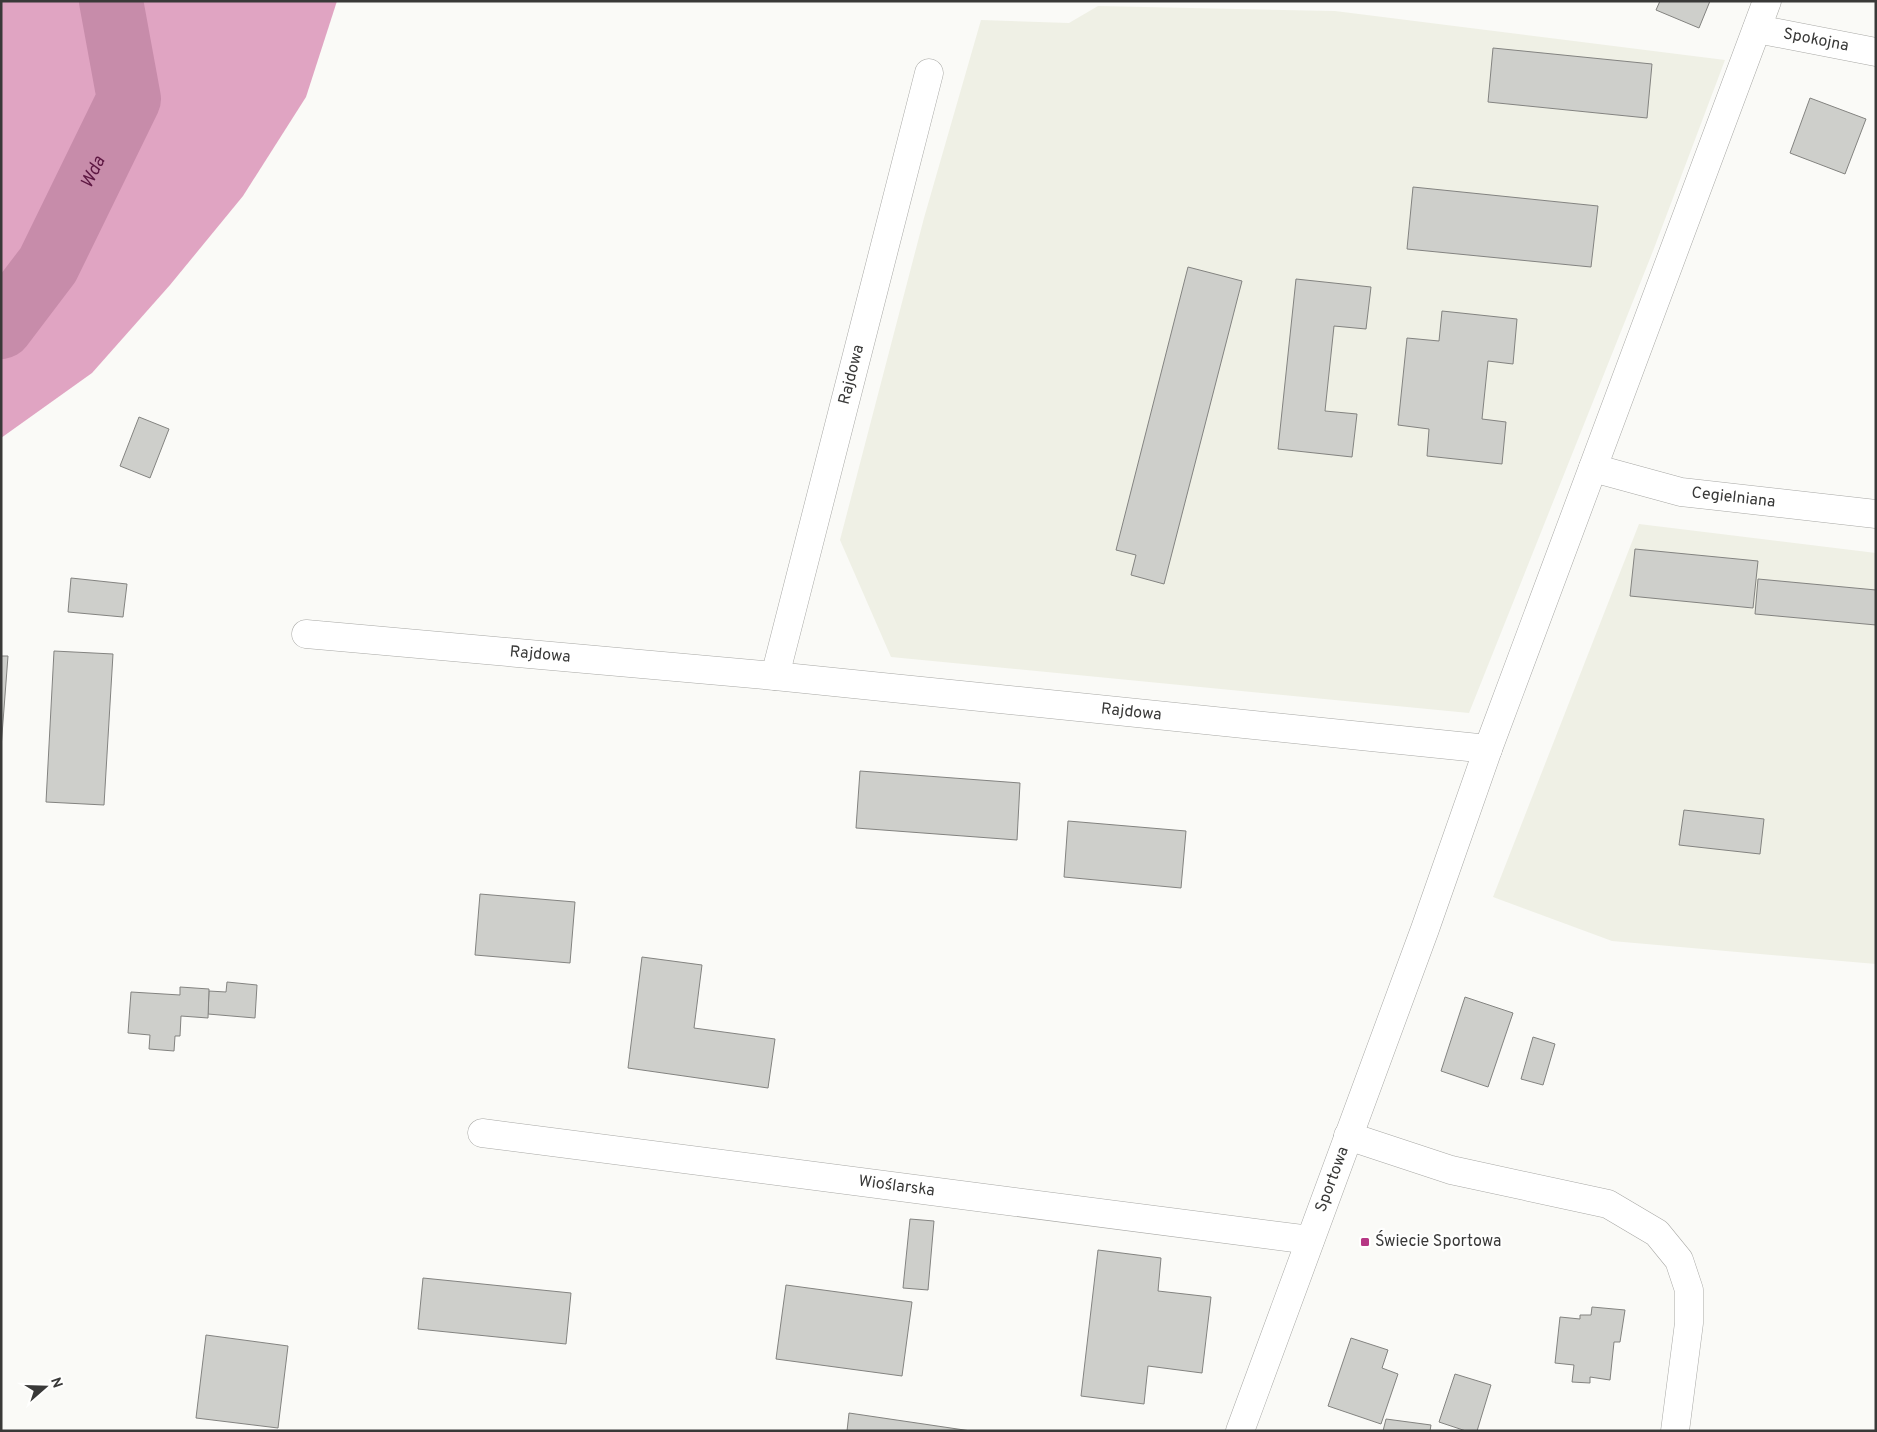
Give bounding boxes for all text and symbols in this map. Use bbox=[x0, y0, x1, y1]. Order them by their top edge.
street label: Spokojna bbox=[1781, 24, 1850, 57]
water label: Wda bbox=[76, 152, 111, 192]
street label: Rajdowa bbox=[835, 343, 869, 407]
street label: Cegielniana bbox=[1690, 483, 1777, 513]
street label: Rajdowa bbox=[509, 642, 571, 668]
street label: Rajdowa bbox=[1100, 699, 1163, 726]
street label: Sportowa bbox=[1311, 1144, 1354, 1215]
street label: Wioślarska bbox=[857, 1172, 936, 1201]
place label: Świecie Sportowa bbox=[1375, 1230, 1501, 1252]
marker: Świecie Sportowa bbox=[1359, 1236, 1371, 1248]
north arrow bbox=[20, 1362, 70, 1412]
text: N bbox=[46, 1375, 66, 1391]

